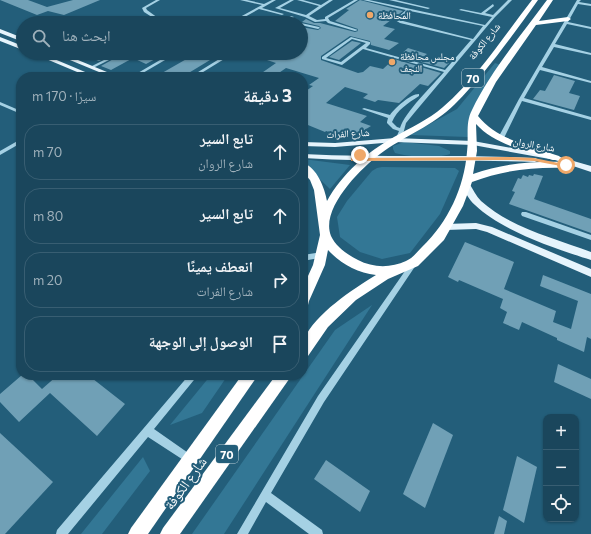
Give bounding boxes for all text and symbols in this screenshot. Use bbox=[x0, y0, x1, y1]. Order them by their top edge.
place label: المحافظة bbox=[378, 9, 411, 21]
marker: المحافظة bbox=[365, 10, 375, 20]
search box bbox=[16, 16, 308, 60]
street label: شارع الكوفة bbox=[466, 20, 503, 62]
text: ابحث هنا bbox=[62, 26, 111, 44]
icon: search bbox=[30, 27, 52, 49]
place label: مجلس محافظة النجف bbox=[400, 50, 455, 74]
marker: مجلس محافظة النجف bbox=[387, 57, 397, 67]
road number: 70 bbox=[462, 69, 484, 87]
text: 3 دقيقة bbox=[243, 85, 292, 106]
text: سيرًا · 170 m bbox=[32, 88, 96, 104]
street label: شارع الفرات bbox=[326, 126, 370, 141]
text: تابع السير bbox=[200, 129, 253, 147]
street label: شارع الروان bbox=[512, 134, 556, 155]
icon: ahead bbox=[269, 141, 291, 163]
text: 70 m bbox=[33, 144, 62, 160]
route end bbox=[351, 146, 369, 164]
text: شارع الروان bbox=[198, 155, 253, 171]
route start bbox=[557, 156, 575, 174]
text: تابع السير bbox=[200, 204, 253, 222]
icon: ahead bbox=[269, 205, 291, 227]
text: 80 m bbox=[33, 208, 63, 224]
text: انعطف يمينًا bbox=[187, 257, 253, 275]
icon: right bbox=[269, 269, 291, 291]
text: 20 m bbox=[33, 272, 63, 288]
text: شارع الفرات bbox=[197, 283, 253, 299]
text: الوصول إلى الوجهة bbox=[149, 332, 253, 350]
icon: arrive bbox=[269, 333, 291, 355]
map controls bbox=[543, 414, 579, 522]
button: + bbox=[543, 414, 579, 450]
road number: 70 bbox=[216, 445, 238, 463]
button: − bbox=[543, 450, 579, 486]
street label: شارع الكوفة bbox=[160, 453, 211, 514]
button: locate bbox=[543, 486, 579, 522]

